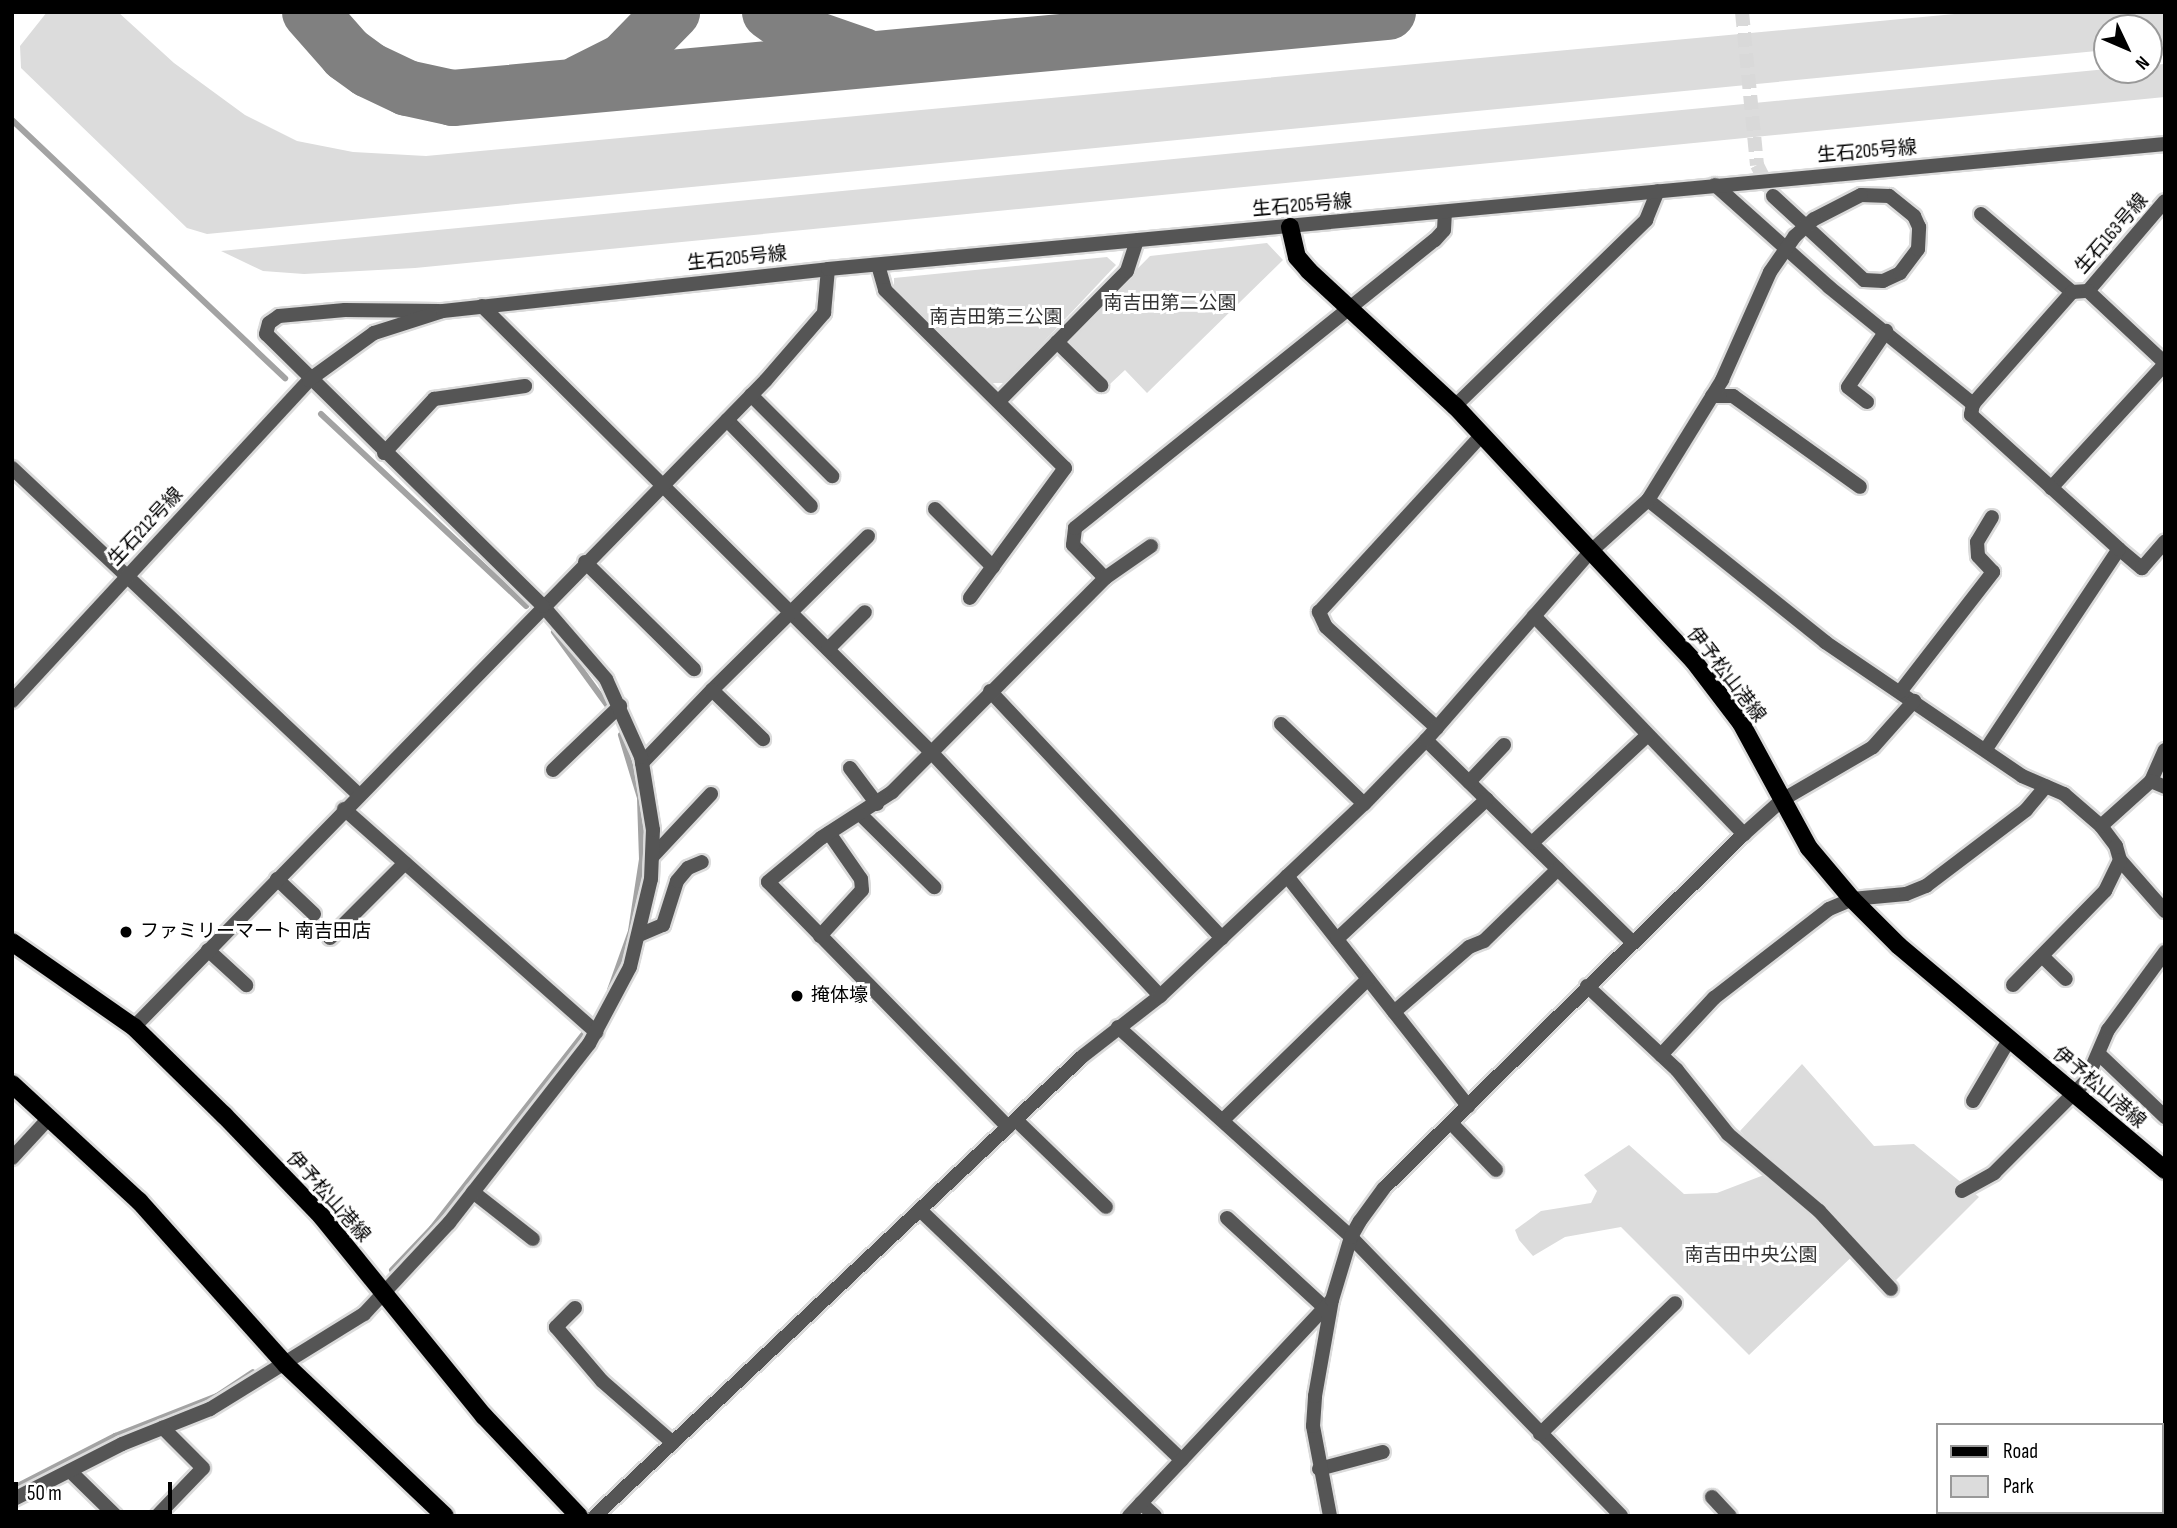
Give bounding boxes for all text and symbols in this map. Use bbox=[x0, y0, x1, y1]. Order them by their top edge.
north arrow bbox=[2093, 14, 2163, 84]
text: N bbox=[2130, 51, 2154, 74]
street label: 生石205号線 bbox=[1816, 136, 1918, 168]
street label: 生石163号線 bbox=[2071, 189, 2153, 279]
street label: 生石205号線 bbox=[1251, 190, 1353, 222]
street label: 生石205号線 bbox=[686, 242, 788, 276]
park label: 南吉田第二公園 bbox=[1104, 293, 1236, 315]
park label: 南吉田第三公園 bbox=[930, 307, 1062, 329]
street label: 生石212号線 bbox=[104, 483, 188, 571]
street label: 伊予松山港線 bbox=[1682, 623, 1770, 727]
place label: ファミリーマート 南吉田店 bbox=[140, 921, 371, 943]
marker: ファミリーマート 南吉田店 bbox=[118, 924, 134, 940]
place label: 掩体壕 bbox=[811, 985, 868, 1007]
marker: 掩体壕 bbox=[789, 988, 805, 1004]
street label: 伊予松山港線 bbox=[2048, 1043, 2150, 1133]
street label: 伊予松山港線 bbox=[281, 1147, 375, 1247]
park label: 南吉田中央公園 bbox=[1685, 1245, 1817, 1267]
legend bbox=[1936, 1423, 2163, 1514]
text: Road bbox=[2003, 1439, 2038, 1464]
scale bar bbox=[18, 1468, 175, 1512]
text: Park bbox=[2003, 1474, 2034, 1499]
text: 50 m bbox=[27, 1481, 62, 1506]

